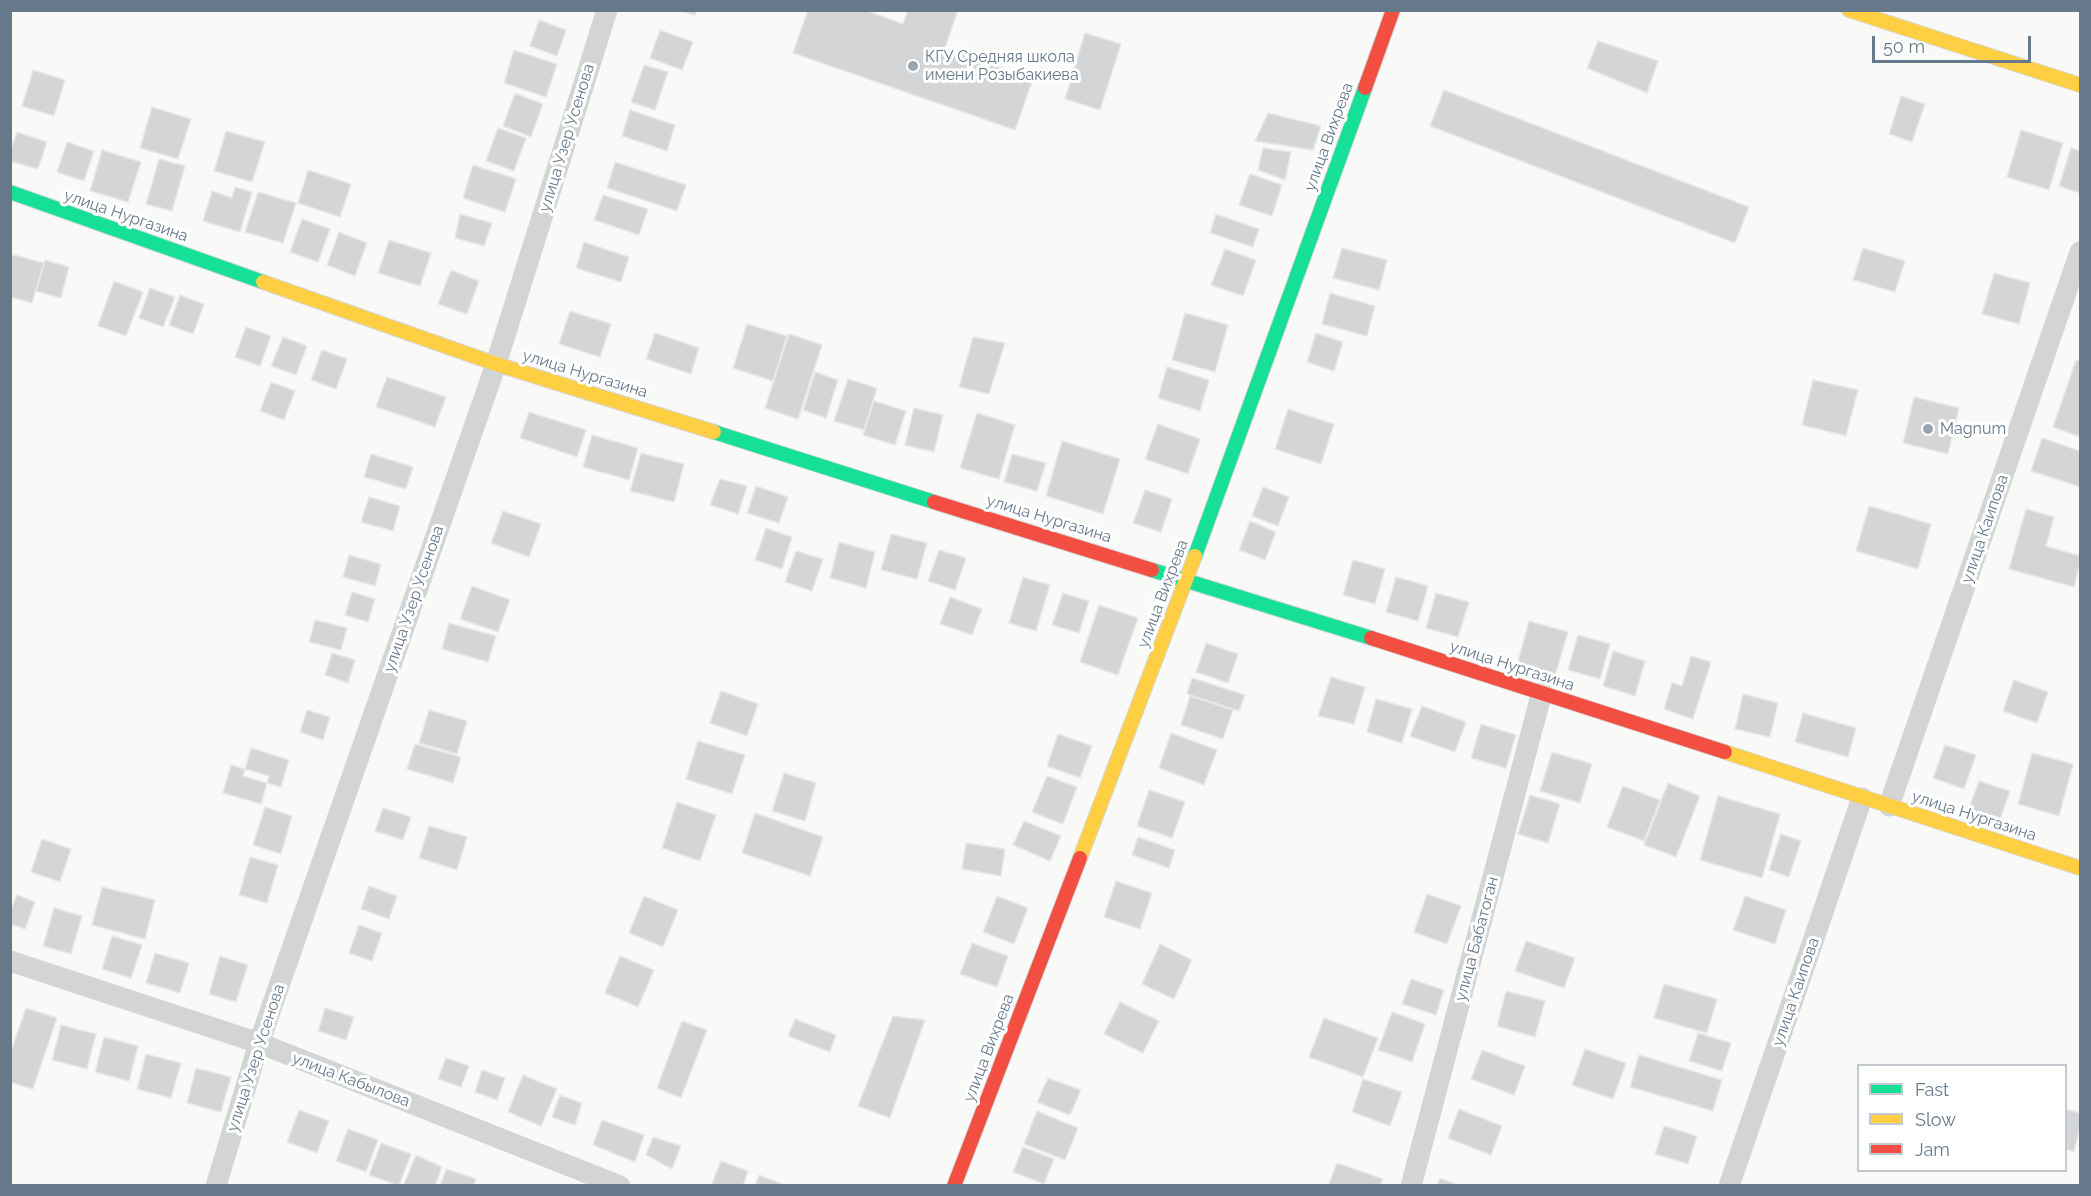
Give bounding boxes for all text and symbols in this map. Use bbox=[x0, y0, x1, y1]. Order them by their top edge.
scale bar bbox=[1875, 24, 2034, 62]
text: 50 m bbox=[1883, 36, 1925, 57]
place label: КГУ Средняя школа имени Розыбакиева bbox=[925, 47, 1079, 85]
marker: КГУ Средняя школа имени Розыбакиева bbox=[906, 59, 920, 73]
street label: улица Узер Усенова bbox=[535, 62, 599, 214]
street label: улица Вихрева bbox=[1300, 80, 1358, 194]
street label: улица Нургазина bbox=[62, 186, 190, 246]
street label: улица Нургазина bbox=[520, 346, 650, 402]
place label: Magnum bbox=[1940, 419, 2006, 439]
marker: Magnum bbox=[1921, 422, 1935, 436]
street label: улица Каипова bbox=[1957, 472, 2013, 586]
street label: улица Нургазина bbox=[984, 491, 1114, 547]
street label: улица Узер Усенова bbox=[380, 523, 448, 675]
street label: улица Вихрева bbox=[1134, 537, 1192, 651]
street label: улица Нургазина bbox=[1447, 637, 1577, 695]
street label: улица Нургазина bbox=[1909, 787, 2039, 845]
street label: улица Бабатоган bbox=[1451, 874, 1503, 1004]
street label: улица Каипова bbox=[1768, 935, 1824, 1049]
street label: улица Узер Усенова bbox=[223, 982, 289, 1134]
street label: улица Вихрева bbox=[960, 991, 1018, 1105]
street label: улица Кабылова bbox=[289, 1049, 413, 1111]
legend bbox=[1857, 1064, 2067, 1172]
text: Fast bbox=[1915, 1079, 1949, 1100]
text: Slow bbox=[1915, 1109, 1956, 1130]
text: Jam bbox=[1915, 1139, 1950, 1160]

